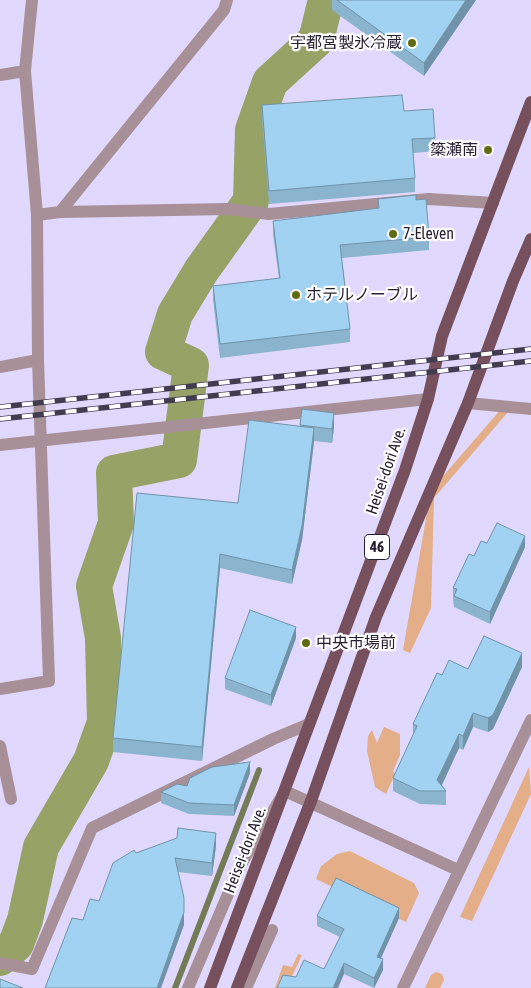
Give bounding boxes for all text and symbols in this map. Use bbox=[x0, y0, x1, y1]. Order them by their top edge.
place label: 宇都宮製氷冷蔵 bbox=[290, 33, 402, 53]
marker: 宇都宮製氷冷蔵 bbox=[406, 37, 418, 49]
place label: 簗瀬南 bbox=[430, 140, 478, 160]
marker: 簗瀬南 bbox=[482, 144, 494, 156]
place label: 7-Eleven bbox=[403, 224, 454, 244]
marker: 7-Eleven bbox=[387, 228, 399, 240]
place label: ホテルノーブル bbox=[306, 285, 418, 305]
marker: ホテルノーブル bbox=[290, 289, 302, 301]
street label: Heisei-dori Ave. bbox=[362, 425, 410, 517]
road number: 46 bbox=[364, 534, 390, 560]
place label: 中央市場前 bbox=[316, 633, 396, 653]
marker: 中央市場前 bbox=[300, 637, 312, 649]
street label: Heisei-dori Ave. bbox=[220, 804, 270, 896]

